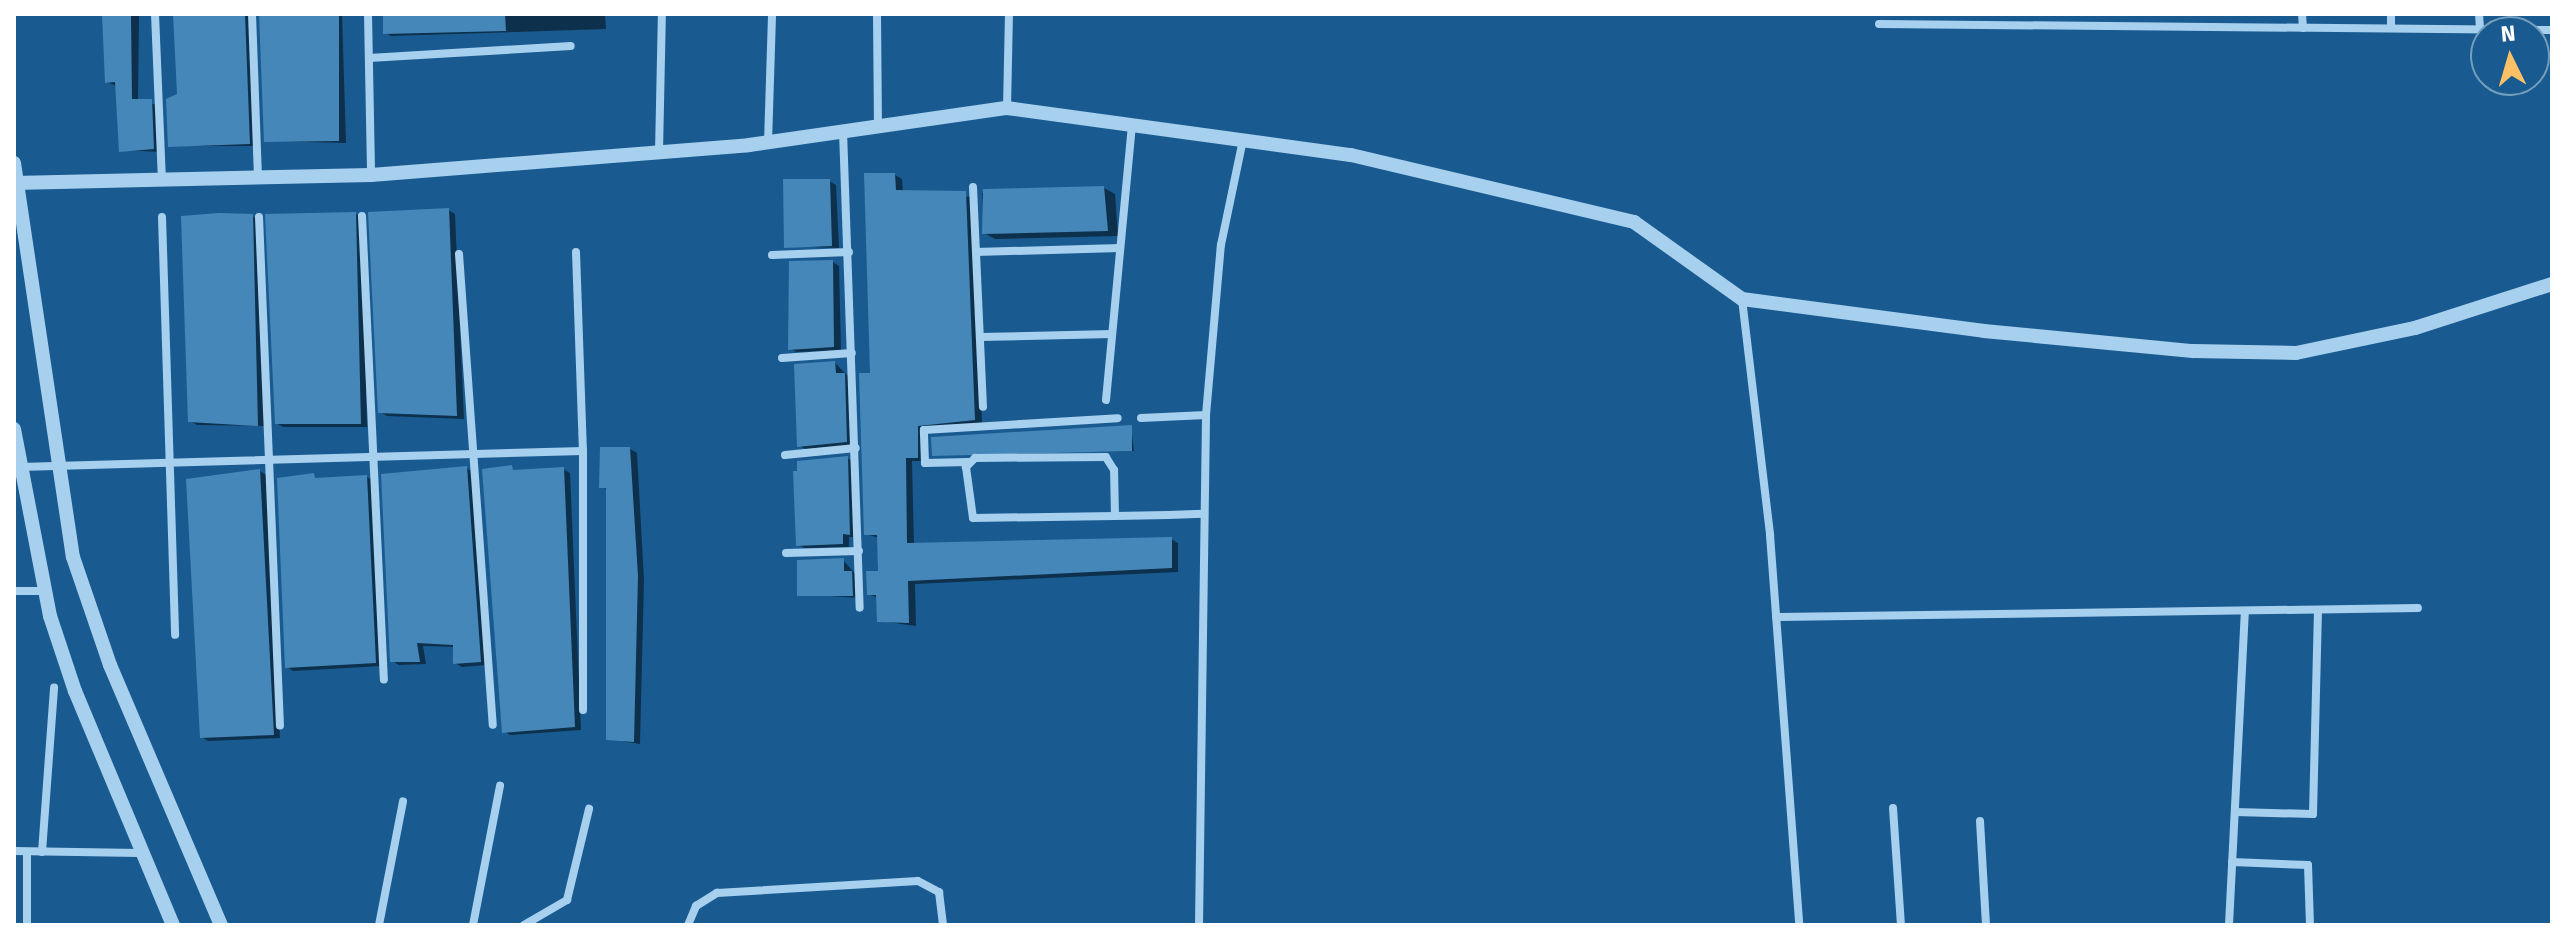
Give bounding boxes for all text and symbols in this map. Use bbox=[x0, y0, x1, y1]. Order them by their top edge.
north arrow bbox=[2470, 16, 2550, 96]
text: N bbox=[2500, 20, 2516, 48]

